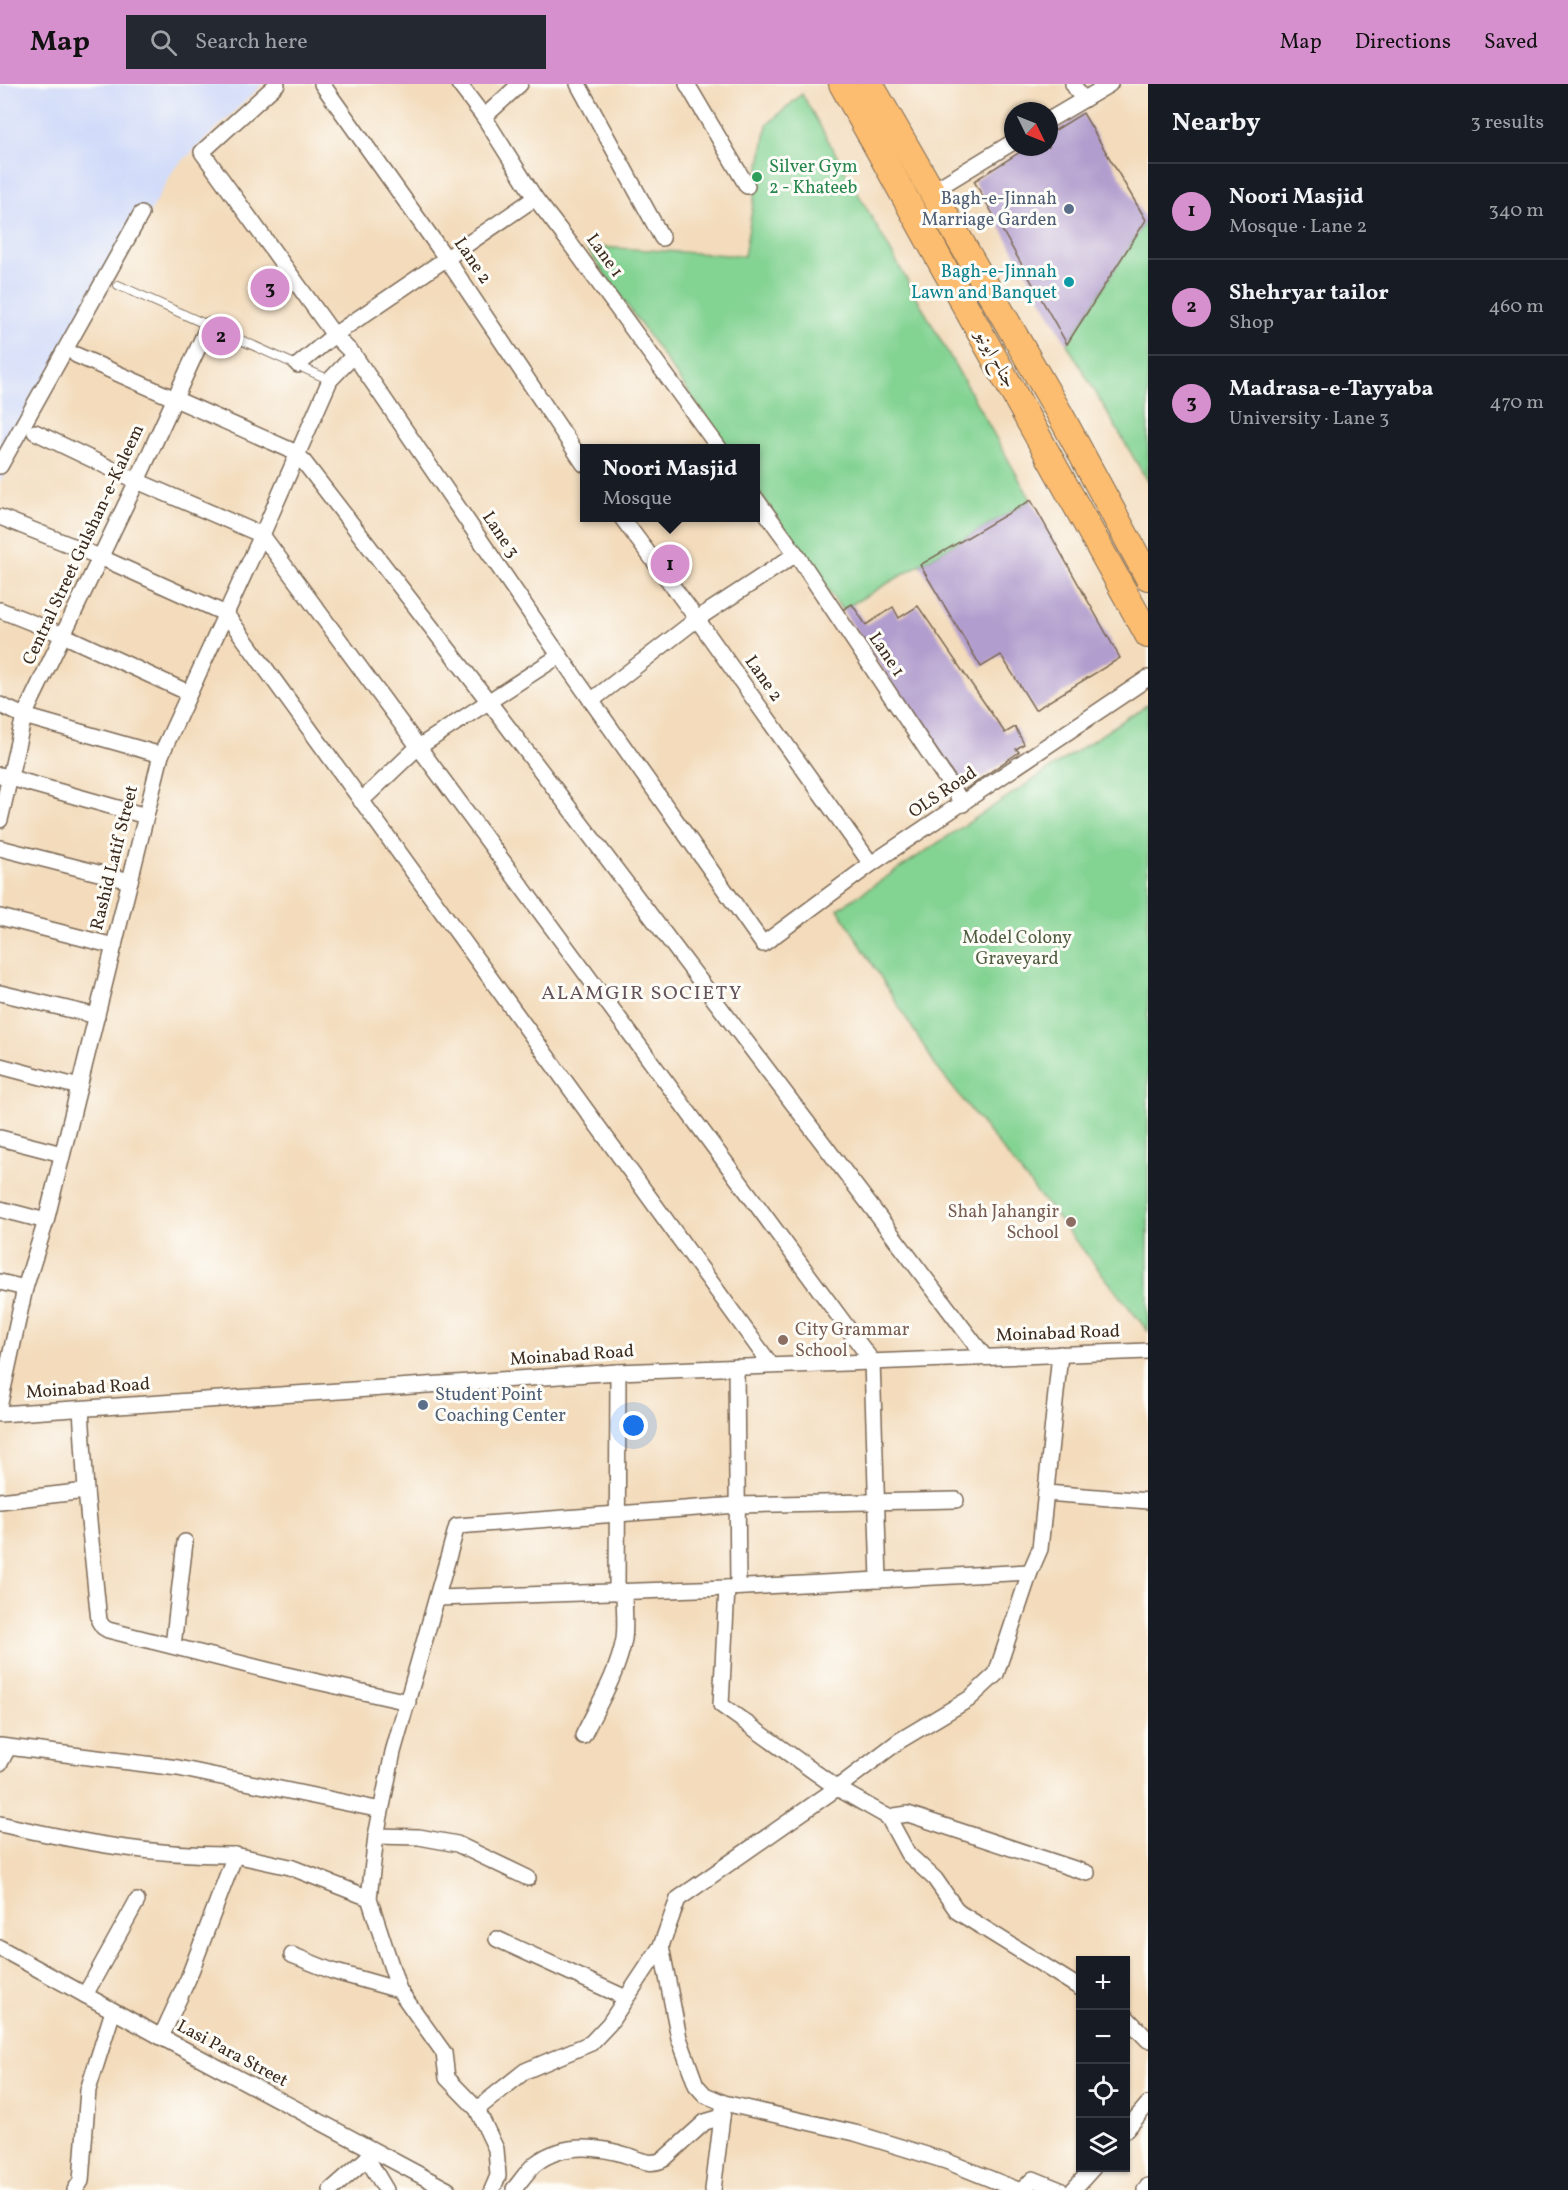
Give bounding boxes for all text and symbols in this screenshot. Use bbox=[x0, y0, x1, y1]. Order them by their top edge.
search box bbox=[126, 15, 546, 69]
text: Map bbox=[30, 23, 90, 62]
icon: search bbox=[147, 26, 180, 59]
text: Search here bbox=[195, 27, 308, 58]
text: Map bbox=[1280, 28, 1322, 57]
text: Directions bbox=[1355, 28, 1451, 57]
text: Saved bbox=[1484, 28, 1538, 57]
north arrow bbox=[1004, 102, 1058, 156]
text: Nearby bbox=[1172, 105, 1261, 141]
text: 3 results bbox=[1470, 109, 1544, 137]
place label: Silver Gym 2 - Khateeb bbox=[769, 155, 858, 201]
marker: Silver Gym 2 - Khateeb bbox=[750, 170, 764, 184]
text: Noori Masjid bbox=[1229, 182, 1364, 213]
place label: Bagh-e-Jinnah Marriage Garden bbox=[921, 187, 1057, 233]
text: 1 bbox=[1187, 197, 1196, 225]
text: 340 m bbox=[1488, 197, 1544, 225]
marker: Bagh-e-Jinnah Marriage Garden bbox=[1062, 202, 1076, 216]
text: Mosque · Lane 2 bbox=[1229, 213, 1367, 241]
street label: Lane 1 bbox=[580, 229, 628, 283]
street label: Lane 2 bbox=[447, 233, 497, 289]
place label: Bagh-e-Jinnah Lawn and Banquet bbox=[911, 260, 1057, 306]
pin: 3 bbox=[250, 266, 290, 310]
marker: Bagh-e-Jinnah Lawn and Banquet bbox=[1062, 275, 1076, 289]
text: Shehryar tailor bbox=[1229, 278, 1389, 309]
text: 2 bbox=[1186, 293, 1197, 321]
text: 460 m bbox=[1488, 293, 1544, 321]
text: Shop bbox=[1229, 309, 1274, 337]
pin: 2 bbox=[202, 314, 240, 358]
street label: جناح ایونیو bbox=[966, 323, 1021, 394]
text: Madrasa-e-Tayyaba bbox=[1229, 374, 1434, 405]
text: 3 bbox=[1186, 389, 1197, 417]
text: 470 m bbox=[1489, 389, 1544, 417]
text: University · Lane 3 bbox=[1229, 405, 1389, 433]
street label: Central Street Gulshan-e-Kaleem bbox=[17, 420, 151, 669]
popup bbox=[580, 444, 760, 522]
text: Noori Masjid bbox=[603, 454, 737, 485]
text: Mosque bbox=[603, 485, 672, 513]
street label: Lane 3 bbox=[475, 507, 525, 563]
pin: 1 bbox=[650, 542, 690, 586]
street label: Lane 1 bbox=[862, 628, 910, 682]
street label: Lane 2 bbox=[738, 651, 788, 707]
street label: OLS Road bbox=[904, 761, 982, 825]
street label: Rashid Latif Street bbox=[85, 783, 145, 933]
park label: Model Colony Graveyard bbox=[962, 926, 1072, 972]
district label: ALAMGIR SOCIETY bbox=[541, 980, 743, 1008]
place label: Shah Jahangir School bbox=[948, 1200, 1059, 1246]
marker: Shah Jahangir School bbox=[1064, 1215, 1078, 1229]
place label: City Grammar School bbox=[795, 1318, 910, 1364]
street label: Moinabad Road bbox=[995, 1319, 1121, 1349]
marker: City Grammar School bbox=[776, 1333, 790, 1347]
street label: Moinabad Road bbox=[509, 1339, 635, 1373]
street label: Moinabad Road bbox=[25, 1372, 151, 1406]
place label: Student Point Coaching Center bbox=[435, 1383, 566, 1429]
marker: Student Point Coaching Center bbox=[416, 1398, 430, 1412]
your location bbox=[619, 1411, 648, 1440]
map controls bbox=[1076, 1956, 1130, 2172]
button: + bbox=[1076, 1956, 1130, 2010]
button: − bbox=[1076, 2010, 1130, 2064]
street label: Lasi Para Street bbox=[172, 2014, 292, 2094]
button: locate bbox=[1076, 2064, 1130, 2118]
button: layers bbox=[1076, 2118, 1130, 2172]

